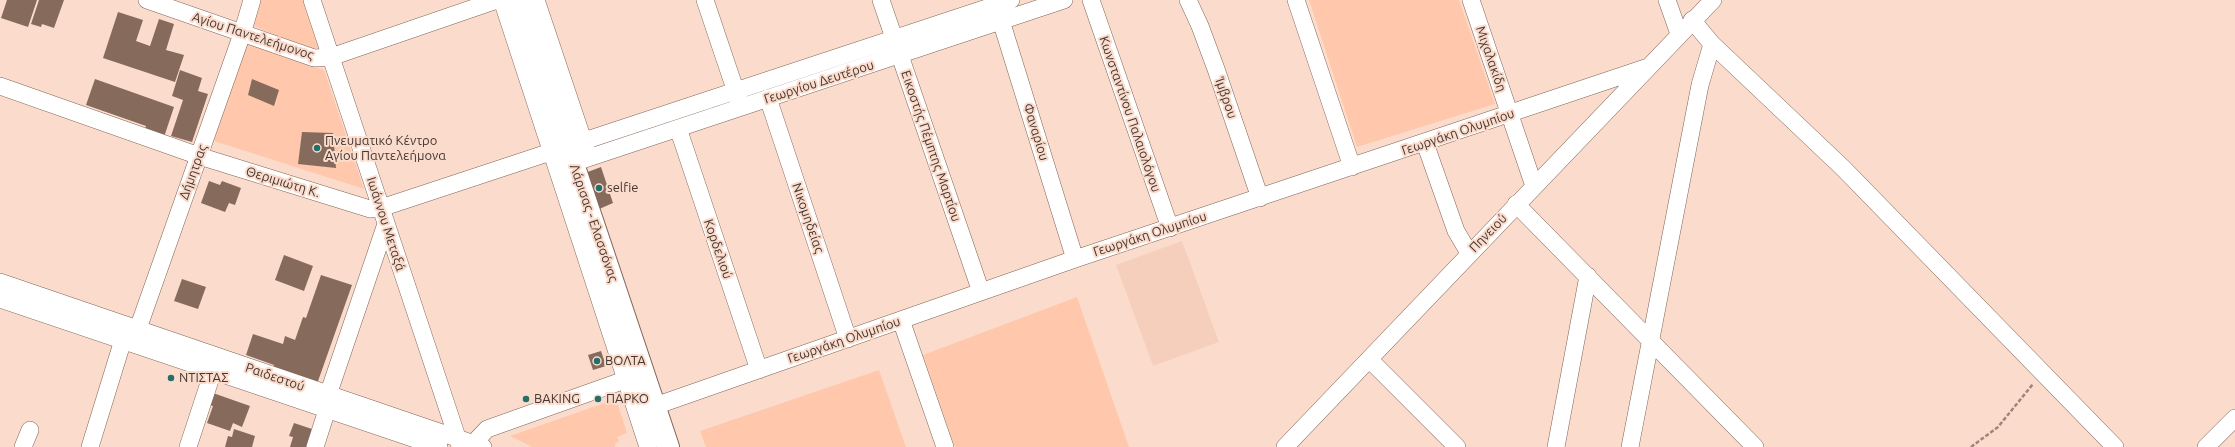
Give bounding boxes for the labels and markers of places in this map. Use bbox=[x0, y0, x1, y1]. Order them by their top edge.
place label: Πνευματικό Κέντρο Αγίου Παντελεήμονα bbox=[325, 133, 446, 164]
marker: Πνευματικό Κέντρο Αγίου Παντελεήμονα bbox=[312, 143, 322, 153]
place label: selfie bbox=[607, 180, 639, 196]
marker: selfie bbox=[594, 183, 604, 193]
place label: ΒΟΛΤΑ bbox=[605, 353, 646, 369]
marker: ΒΟΛΤΑ bbox=[592, 356, 602, 366]
place label: ΝΤΙΣΤΑΣ bbox=[179, 370, 229, 386]
marker: ΝΤΙΣΤΑΣ bbox=[166, 373, 176, 383]
place label: BAKING bbox=[534, 391, 580, 407]
place label: ΠΑΡΚΟ bbox=[606, 391, 649, 407]
marker: BAKING bbox=[521, 394, 531, 404]
marker: ΠΑΡΚΟ bbox=[593, 394, 603, 404]

